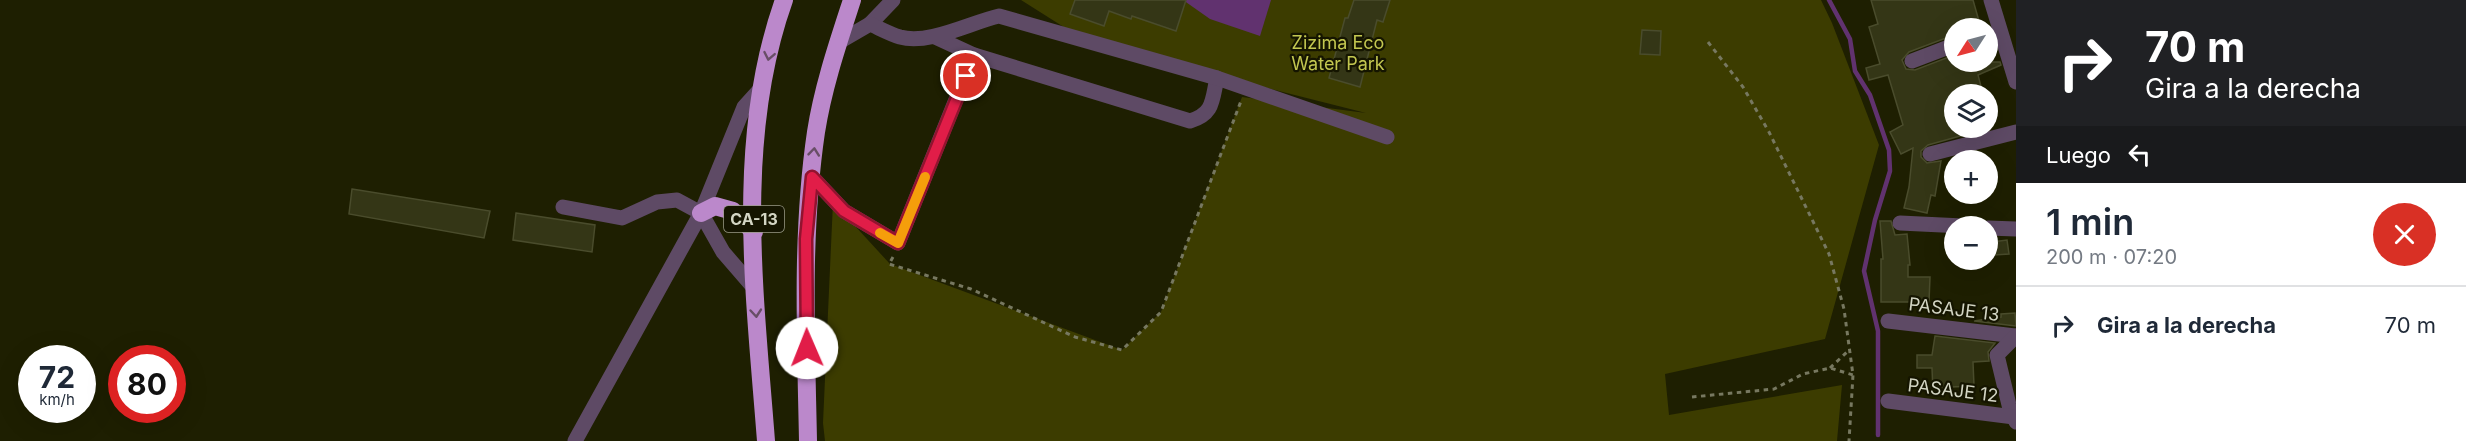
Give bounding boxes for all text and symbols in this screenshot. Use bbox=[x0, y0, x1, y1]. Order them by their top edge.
north arrow bbox=[1944, 18, 1998, 72]
map controls bbox=[1944, 18, 1998, 270]
text: 70 m bbox=[2145, 21, 2245, 72]
icon: right bbox=[2046, 24, 2124, 102]
park label: Zizima Eco Water Park bbox=[1291, 32, 1385, 74]
pin bbox=[940, 50, 991, 101]
one-way arrow bbox=[763, 51, 776, 61]
icon: arrive bbox=[949, 59, 982, 92]
text: Gira a la derecha bbox=[2145, 72, 2361, 105]
button: layers bbox=[1944, 84, 1998, 138]
icon: left bbox=[2123, 138, 2156, 171]
text: Luego bbox=[2046, 142, 2111, 168]
one-way arrow bbox=[807, 147, 820, 156]
button: + bbox=[1944, 150, 1998, 204]
text: 1 min bbox=[2046, 200, 2134, 244]
button: close bbox=[2373, 203, 2436, 266]
road number: CA-13 bbox=[724, 206, 784, 232]
button: − bbox=[1944, 216, 1998, 270]
text: 200 m · 07:20 bbox=[2046, 245, 2177, 269]
street label: PASAJE 13 bbox=[1907, 293, 2001, 325]
one-way arrow bbox=[750, 309, 763, 318]
icon: right bbox=[2046, 309, 2079, 342]
text: Gira a la derecha bbox=[2097, 312, 2276, 338]
text: 70 m bbox=[2385, 312, 2436, 338]
position arrow bbox=[775, 316, 839, 380]
speed limit sign: 80 bbox=[108, 345, 186, 423]
text: 72 bbox=[39, 359, 75, 395]
street label: PASAJE 12 bbox=[1907, 374, 1999, 406]
text: km/h bbox=[39, 390, 75, 409]

